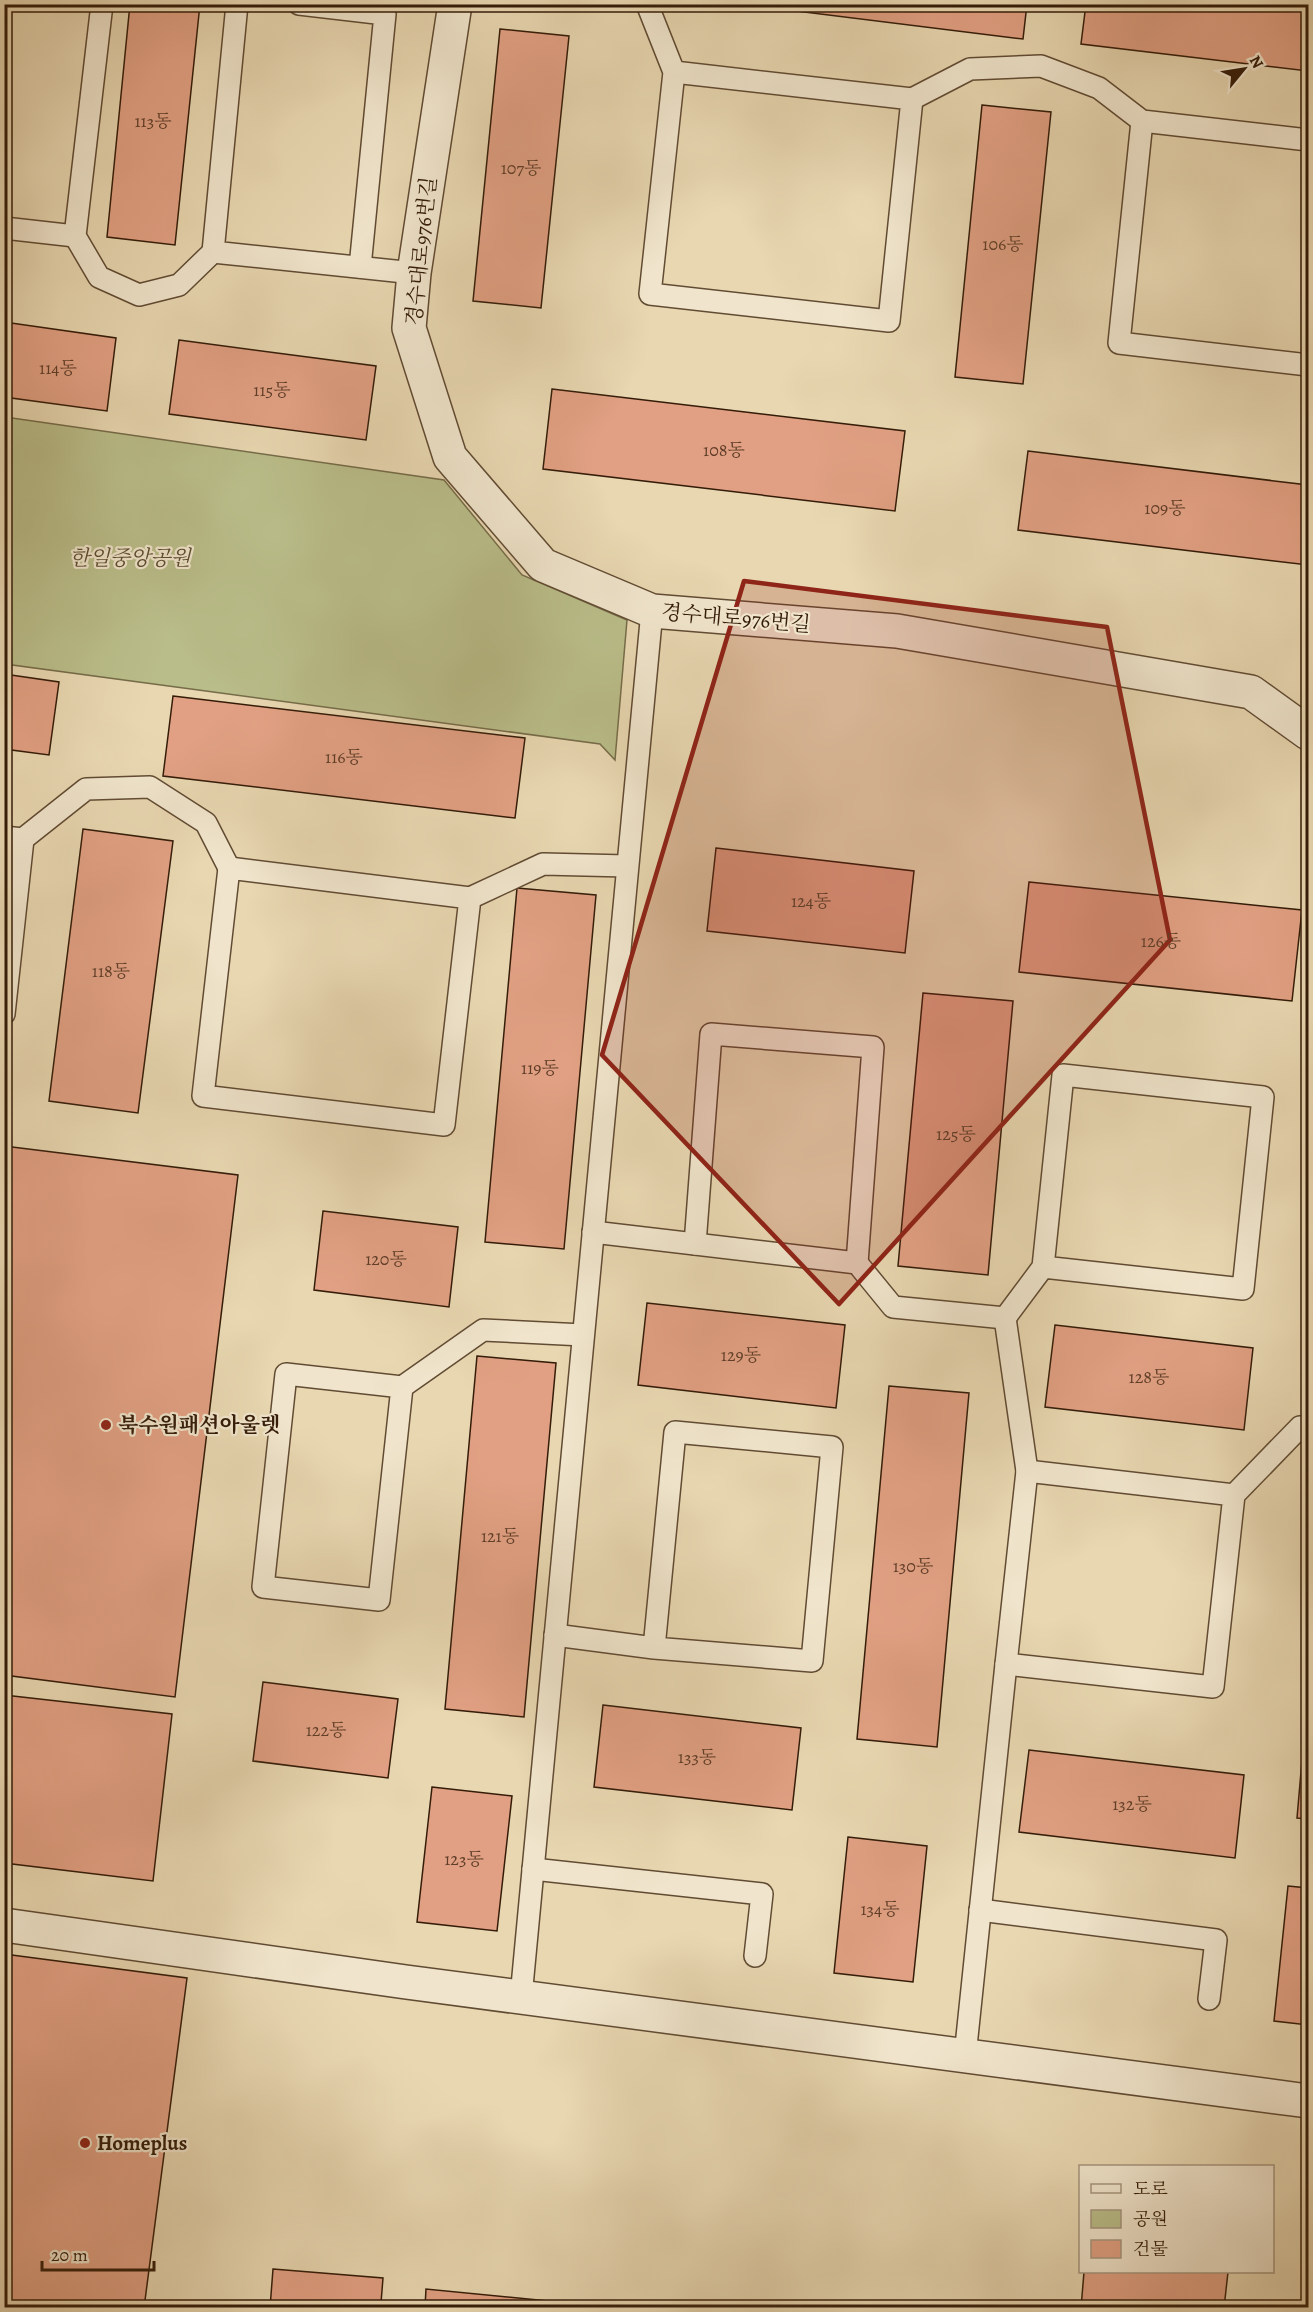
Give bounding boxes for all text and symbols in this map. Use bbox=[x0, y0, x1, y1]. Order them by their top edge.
north arrow bbox=[1214, 39, 1274, 99]
text: N bbox=[1244, 51, 1269, 73]
house number: 113동 bbox=[134, 109, 172, 133]
house number: 107동 bbox=[501, 156, 541, 180]
street label: 경수대로976번길 bbox=[399, 175, 443, 327]
house number: 106동 bbox=[982, 232, 1024, 256]
house number: 114동 bbox=[39, 356, 77, 380]
house number: 115동 bbox=[253, 378, 291, 402]
house number: 108동 bbox=[703, 438, 745, 462]
house number: 109동 bbox=[1144, 496, 1186, 520]
park label: 한일중앙공원 bbox=[69, 544, 193, 572]
street label: 경수대로976번길 bbox=[660, 598, 812, 638]
house number: 116동 bbox=[325, 745, 363, 769]
house number: 124동 bbox=[791, 889, 831, 913]
house number: 126동 bbox=[1141, 929, 1181, 953]
house number: 118동 bbox=[92, 959, 130, 983]
house number: 119동 bbox=[521, 1056, 559, 1080]
house number: 125동 bbox=[936, 1122, 976, 1146]
house number: 120동 bbox=[365, 1247, 407, 1271]
house number: 129동 bbox=[721, 1343, 761, 1367]
house number: 128동 bbox=[1129, 1365, 1169, 1389]
place label: 북수원패션아울렛 bbox=[118, 1411, 280, 1439]
marker: 북수원패션아울렛 bbox=[99, 1418, 113, 1432]
house number: 121동 bbox=[481, 1524, 519, 1548]
house number: 130동 bbox=[893, 1554, 933, 1578]
house number: 122동 bbox=[306, 1718, 346, 1742]
house number: 133동 bbox=[678, 1745, 716, 1769]
house number: 132동 bbox=[1112, 1792, 1152, 1816]
house number: 123동 bbox=[444, 1847, 484, 1871]
house number: 134동 bbox=[860, 1897, 900, 1921]
place label: Homeplus bbox=[97, 2129, 187, 2157]
marker: Homeplus bbox=[78, 2136, 92, 2150]
legend bbox=[1079, 2165, 1274, 2273]
text: 도로 bbox=[1133, 2177, 1168, 2201]
text: 공원 bbox=[1133, 2207, 1168, 2231]
scale bar bbox=[42, 2234, 154, 2272]
text: 건물 bbox=[1133, 2237, 1168, 2261]
text: 20 m bbox=[51, 2243, 88, 2267]

